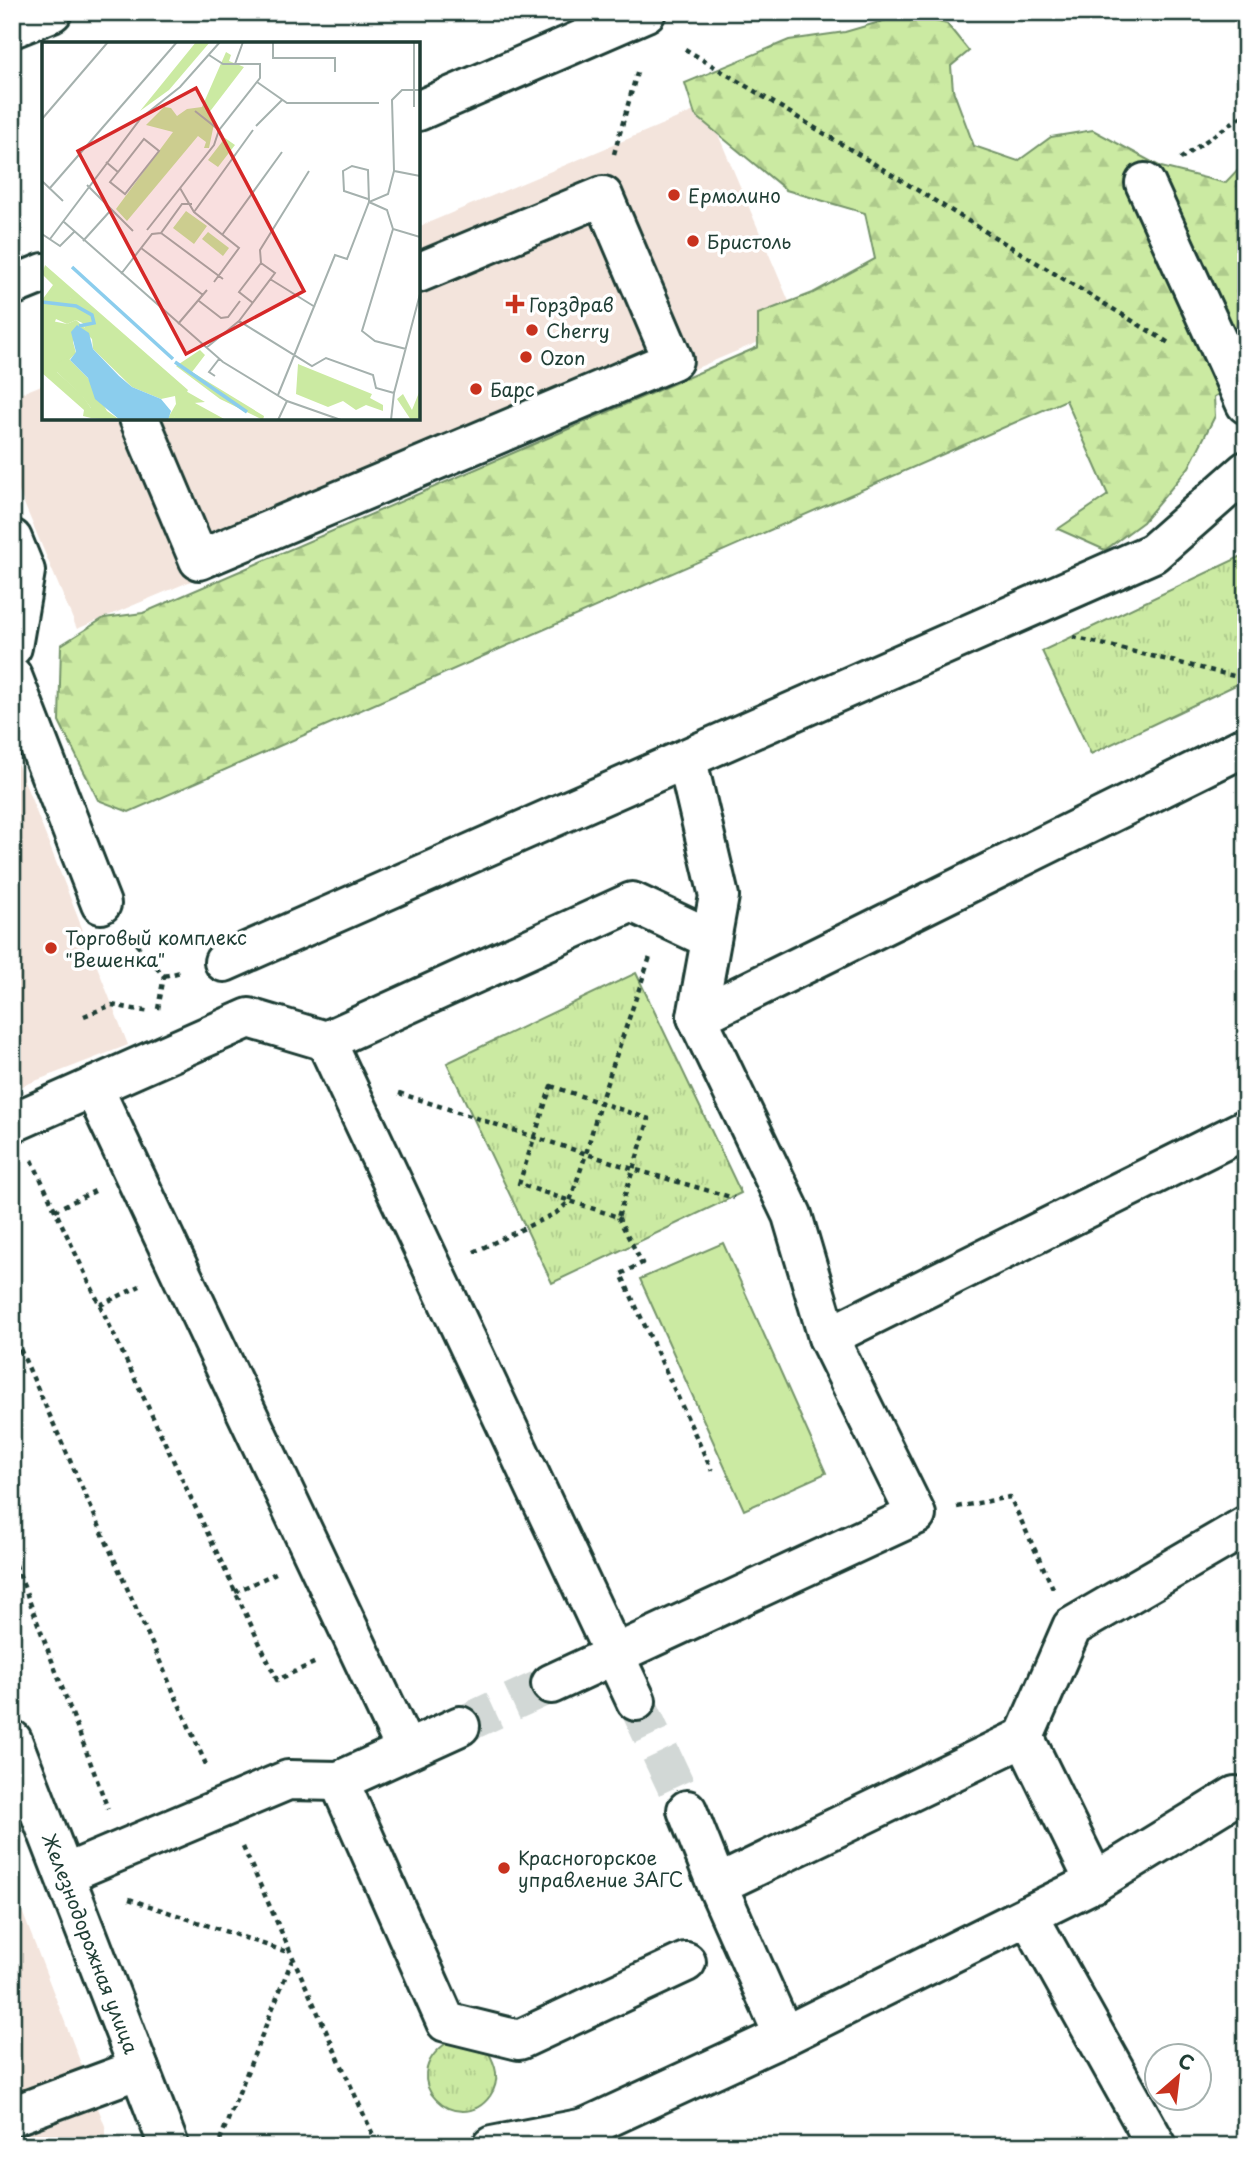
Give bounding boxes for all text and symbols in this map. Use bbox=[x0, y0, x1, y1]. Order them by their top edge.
inset map bbox=[42, 42, 420, 420]
place label: Ермолино bbox=[688, 181, 781, 209]
marker: Ермолино bbox=[666, 187, 682, 203]
place label: Бристоль bbox=[707, 227, 792, 255]
marker: Бристоль bbox=[685, 233, 701, 249]
place label: Горздрав bbox=[529, 290, 614, 318]
marker: Горздрав bbox=[507, 296, 523, 312]
place label: Cherry bbox=[546, 316, 610, 344]
marker: Cherry bbox=[524, 322, 540, 338]
place label: Ozon bbox=[540, 343, 585, 371]
marker: Ozon bbox=[518, 349, 534, 365]
place label: Барс bbox=[490, 375, 535, 403]
marker: Барс bbox=[468, 381, 484, 397]
place label: Торговый комплекс "Вешенка" bbox=[65, 923, 247, 973]
marker: Торговый комплекс "Вешенка" bbox=[43, 940, 59, 956]
street label: Железнодорожная улица bbox=[36, 1829, 146, 2057]
place label: Красногорское управление ЗАГС bbox=[518, 1843, 683, 1893]
marker: Красногорское управление ЗАГС bbox=[496, 1860, 512, 1876]
north arrow bbox=[1142, 2042, 1212, 2112]
text: С bbox=[1174, 2045, 1199, 2077]

